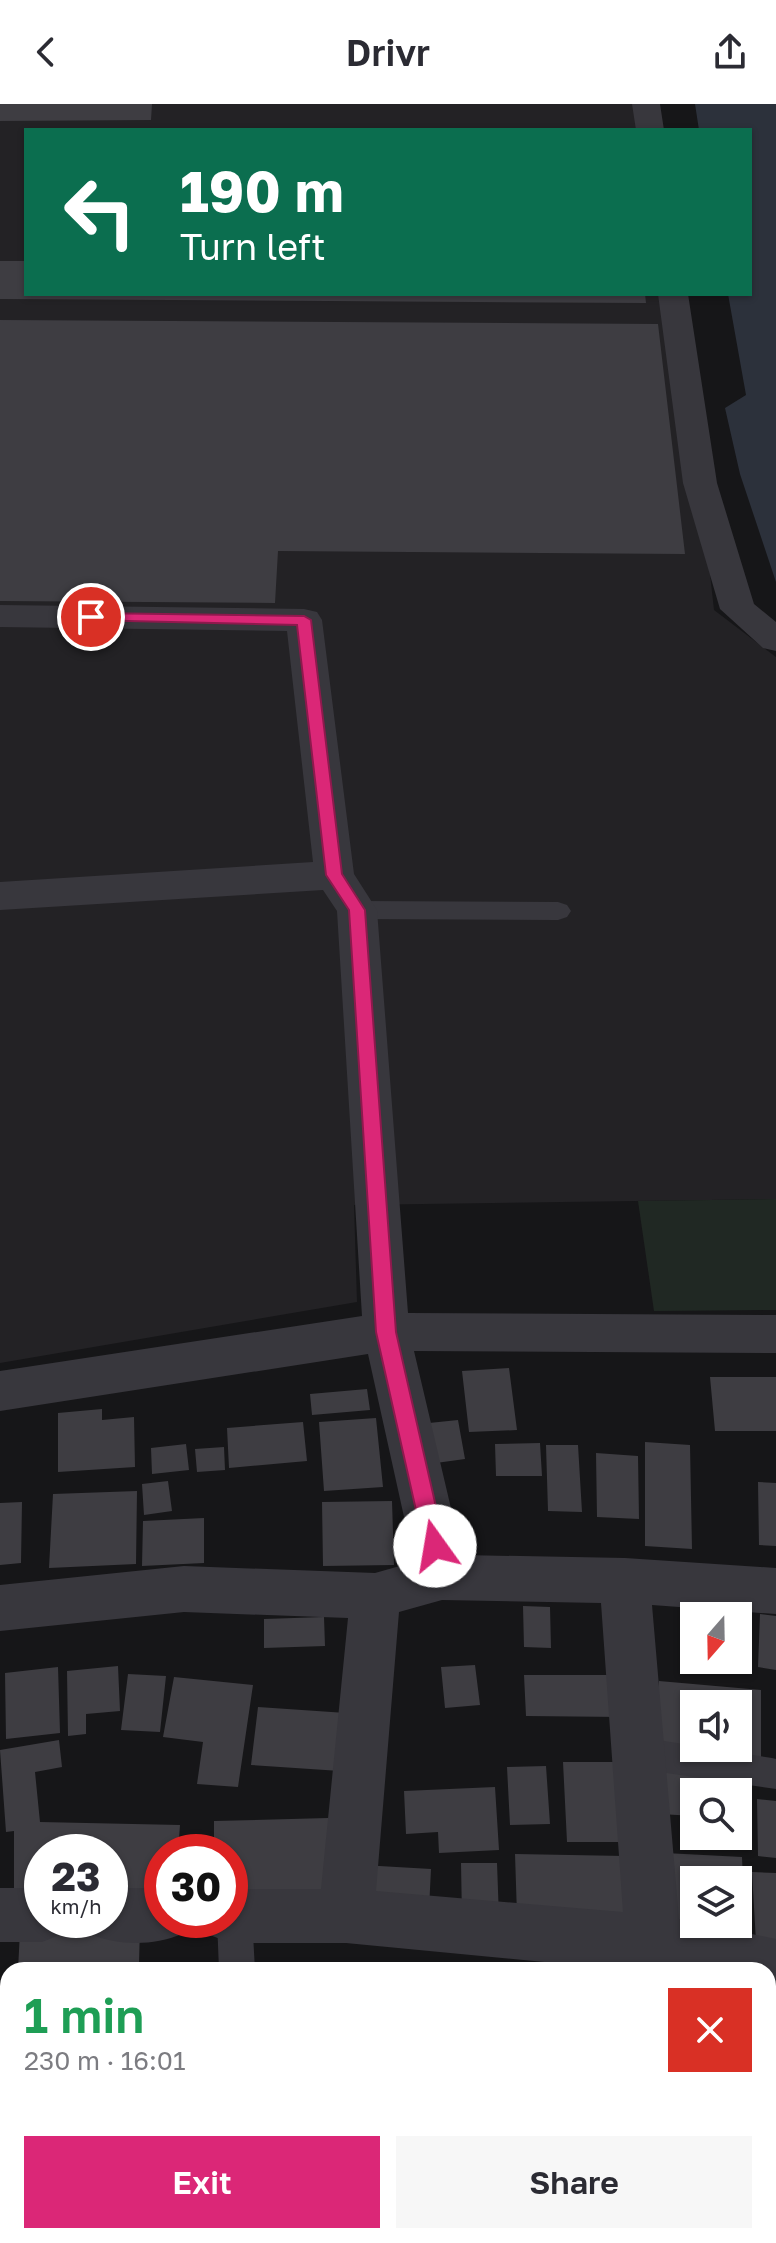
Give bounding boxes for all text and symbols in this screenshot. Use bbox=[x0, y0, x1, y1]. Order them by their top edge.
icon: back bbox=[24, 30, 68, 74]
icon: share bbox=[708, 30, 752, 74]
text: Drivr bbox=[346, 31, 430, 74]
text: 190 m bbox=[180, 157, 344, 224]
icon: left bbox=[48, 160, 152, 264]
text: Turn left bbox=[180, 225, 326, 268]
pin bbox=[57, 583, 125, 651]
icon: arrive bbox=[69, 595, 113, 639]
position arrow bbox=[393, 1504, 477, 1588]
north arrow bbox=[680, 1602, 752, 1674]
map controls bbox=[680, 1602, 752, 1938]
button: sound bbox=[680, 1690, 752, 1762]
button: search bbox=[680, 1778, 752, 1850]
speed limit sign: 30 bbox=[144, 1834, 248, 1938]
text: 23 bbox=[52, 1852, 100, 1900]
button: layers bbox=[680, 1866, 752, 1938]
text: km/h bbox=[51, 1894, 101, 1918]
text: 1 min bbox=[24, 1986, 144, 2044]
button: close bbox=[668, 1988, 752, 2072]
text: 230 m · 16:01 bbox=[24, 2045, 186, 2076]
button: Exit bbox=[24, 2136, 380, 2228]
button: Share bbox=[396, 2136, 752, 2228]

